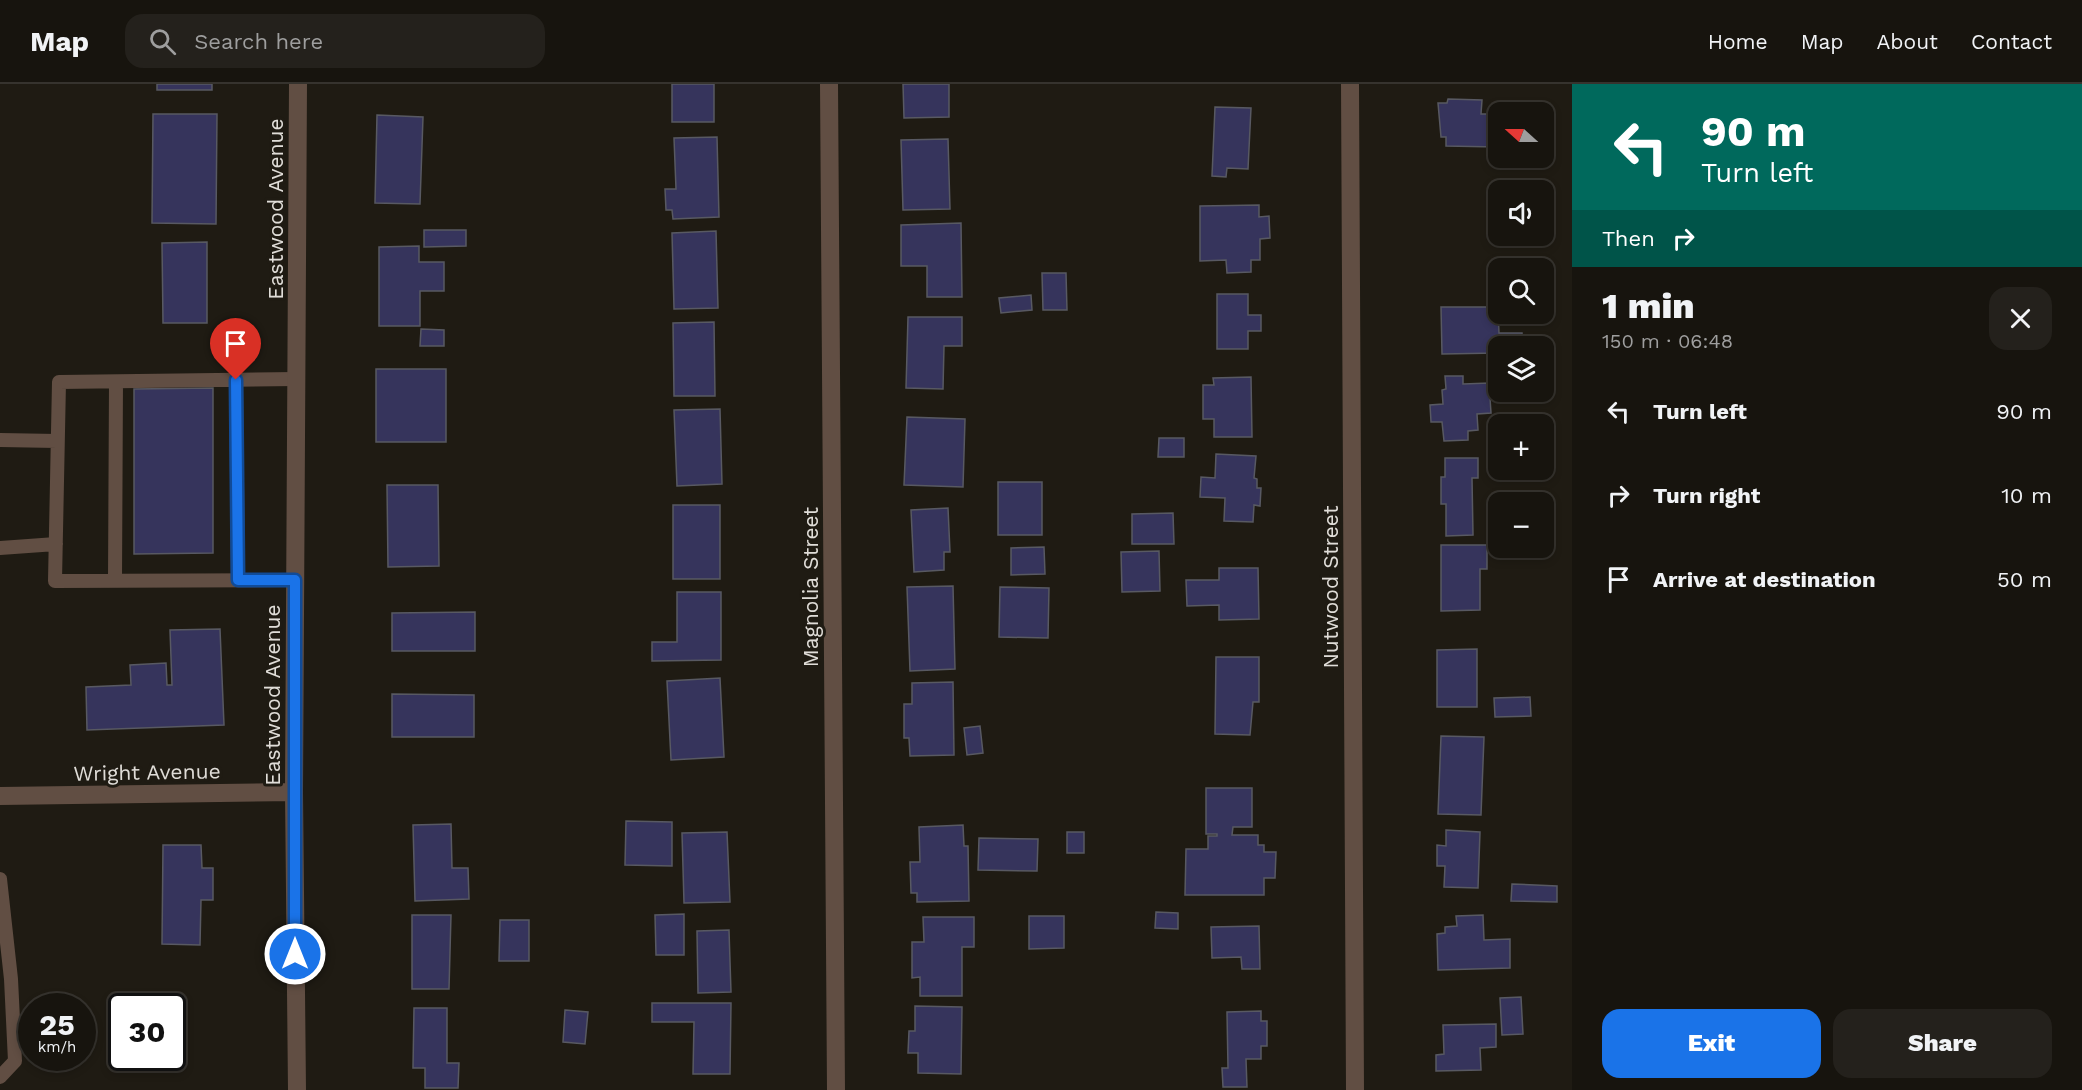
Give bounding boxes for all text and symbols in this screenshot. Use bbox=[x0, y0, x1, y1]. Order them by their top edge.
search box bbox=[125, 14, 545, 68]
text: Map bbox=[30, 25, 89, 58]
icon: search bbox=[146, 25, 179, 58]
text: Search here bbox=[194, 29, 323, 54]
text: Home bbox=[1708, 29, 1768, 54]
text: Map bbox=[1801, 29, 1844, 54]
text: About bbox=[1877, 29, 1938, 54]
text: Contact bbox=[1971, 29, 2052, 54]
north arrow bbox=[1488, 102, 1554, 168]
map controls bbox=[1488, 102, 1554, 558]
text: 90 m bbox=[1701, 107, 1805, 156]
icon: left bbox=[1602, 108, 1680, 186]
street label: Eastwood Avenue bbox=[263, 118, 288, 300]
text: Turn left bbox=[1701, 157, 1813, 189]
button: sound bbox=[1488, 180, 1554, 246]
icon: right bbox=[1667, 222, 1700, 255]
text: Then bbox=[1602, 226, 1655, 251]
button: search bbox=[1488, 258, 1554, 324]
text: 1 min bbox=[1602, 285, 1695, 327]
button: close bbox=[1989, 287, 2052, 350]
pin bbox=[210, 318, 261, 380]
icon: arrive bbox=[219, 327, 252, 360]
text: 150 m · 06:48 bbox=[1602, 329, 1733, 353]
button: layers bbox=[1488, 336, 1554, 402]
icon: left bbox=[1602, 395, 1635, 428]
text: Turn left bbox=[1653, 399, 1747, 424]
text: 90 m bbox=[1996, 399, 2052, 424]
button: + bbox=[1488, 414, 1554, 480]
icon: right bbox=[1602, 479, 1635, 512]
text: Turn right bbox=[1653, 483, 1760, 508]
text: 10 m bbox=[2001, 483, 2052, 508]
button: − bbox=[1488, 492, 1554, 558]
street label: Nutwood Street bbox=[1318, 505, 1343, 668]
street label: Magnolia Street bbox=[798, 507, 823, 667]
icon: arrive bbox=[1602, 563, 1635, 596]
text: Arrive at destination bbox=[1653, 567, 1876, 592]
text: 50 m bbox=[1997, 567, 2052, 592]
street label: Eastwood Avenue bbox=[260, 604, 285, 786]
street label: Wright Avenue bbox=[73, 758, 221, 786]
position arrow bbox=[263, 922, 327, 986]
speed limit sign: 30 bbox=[108, 993, 186, 1071]
text: 25 bbox=[39, 1007, 75, 1042]
button: Exit bbox=[1602, 1009, 1821, 1078]
button: Share bbox=[1833, 1009, 2052, 1078]
text: km/h bbox=[38, 1038, 76, 1056]

